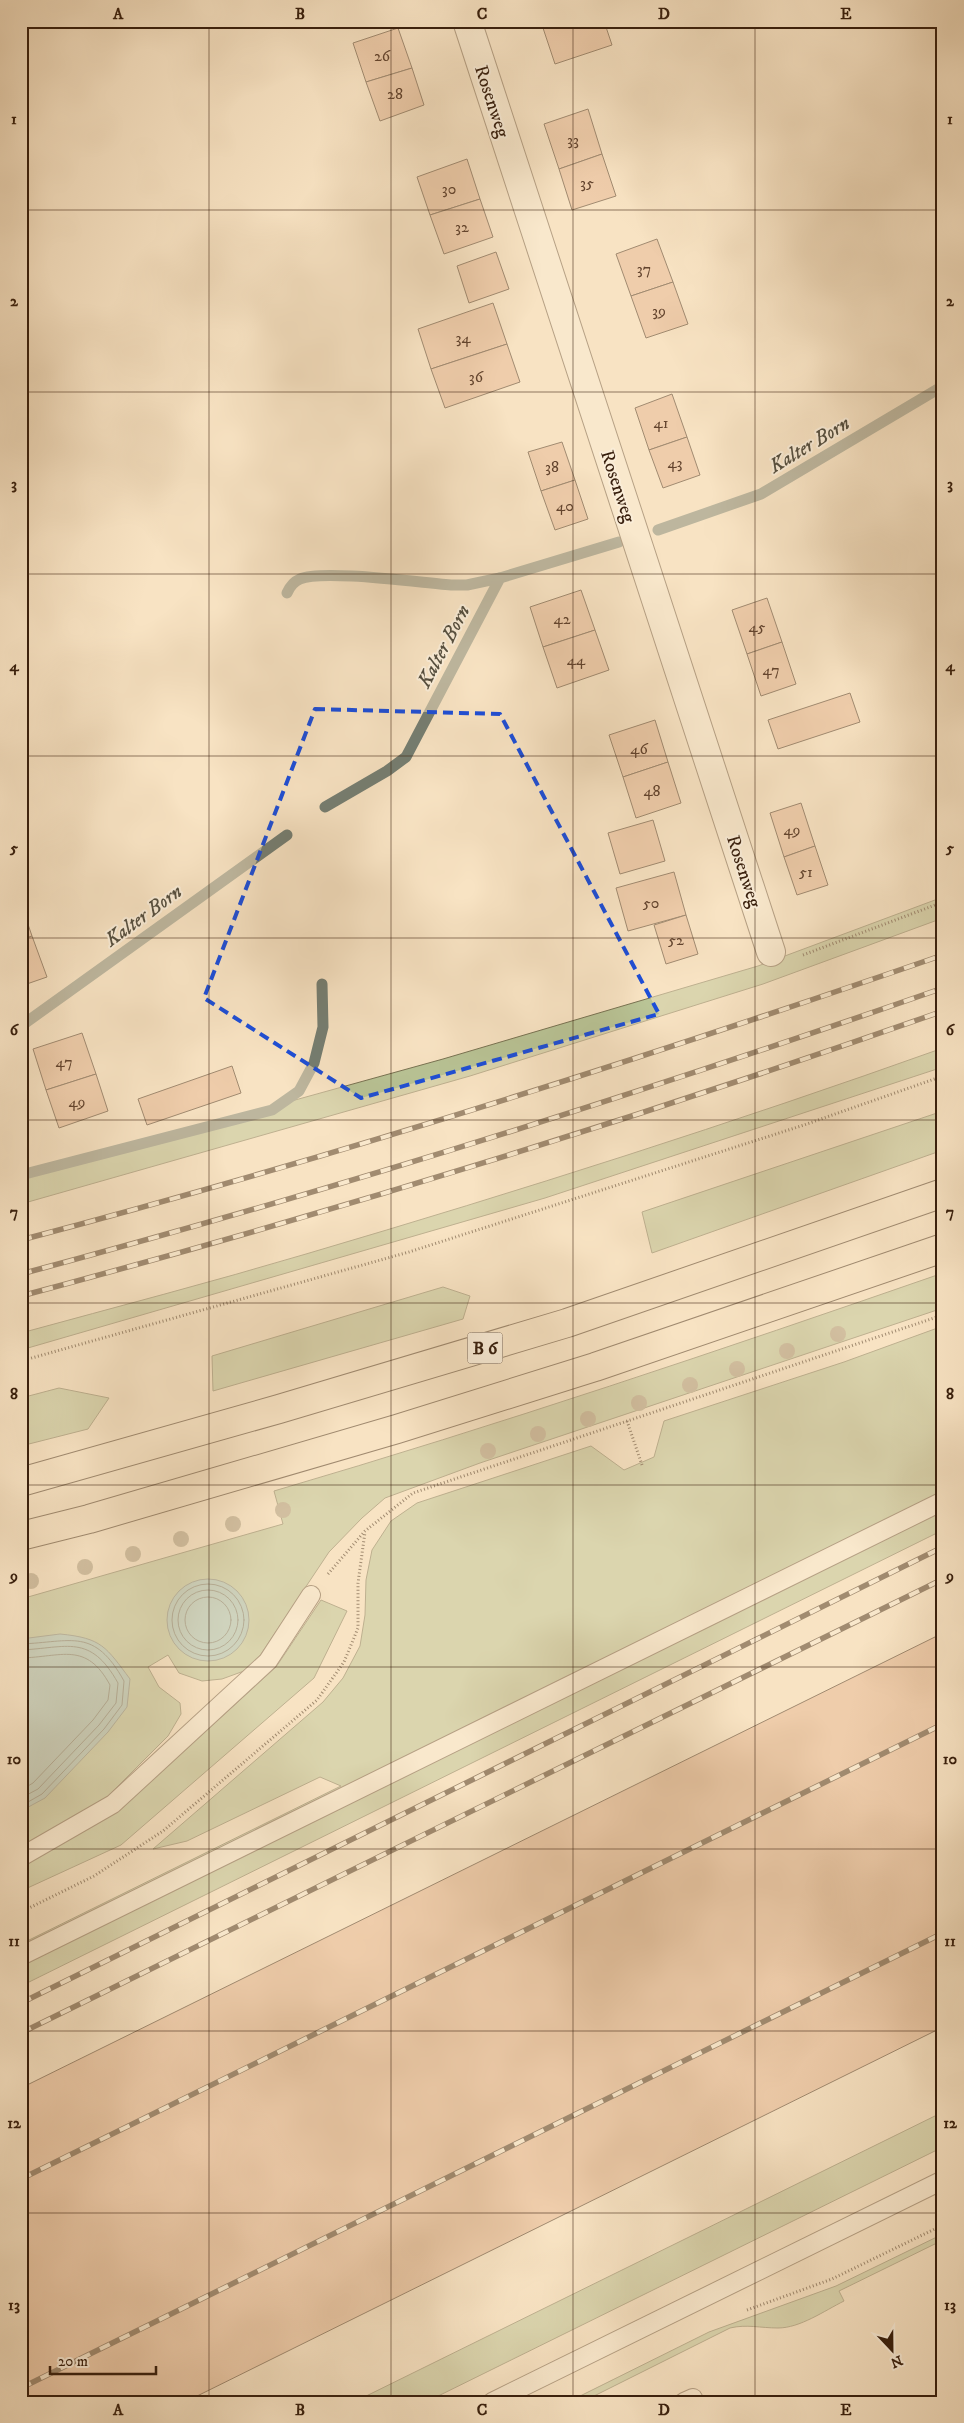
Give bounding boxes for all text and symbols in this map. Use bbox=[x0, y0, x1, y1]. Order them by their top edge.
text: A bbox=[112, 4, 124, 24]
text: B bbox=[295, 4, 305, 24]
text: C bbox=[477, 4, 487, 24]
text: D bbox=[658, 4, 670, 24]
text: E bbox=[840, 4, 852, 24]
house number: 26 bbox=[374, 46, 391, 66]
street label: Rosenweg bbox=[469, 62, 514, 141]
house number: 28 bbox=[387, 84, 403, 104]
text: 1 bbox=[11, 109, 17, 129]
text: 1 bbox=[947, 109, 953, 129]
house number: 33 bbox=[567, 130, 579, 150]
house number: 35 bbox=[580, 173, 594, 193]
house number: 30 bbox=[442, 179, 456, 199]
house number: 32 bbox=[455, 217, 469, 237]
house number: 37 bbox=[637, 259, 651, 279]
text: 2 bbox=[10, 291, 19, 311]
text: 2 bbox=[946, 291, 955, 311]
house number: 39 bbox=[652, 301, 666, 321]
house number: 34 bbox=[455, 328, 471, 348]
house number: 36 bbox=[469, 367, 484, 387]
water label: Kalter Born bbox=[764, 411, 855, 480]
house number: 41 bbox=[653, 413, 669, 433]
street label: Rosenweg bbox=[595, 447, 640, 526]
house number: 43 bbox=[667, 453, 683, 473]
house number: 38 bbox=[545, 457, 559, 477]
text: 3 bbox=[11, 474, 17, 494]
text: 3 bbox=[947, 474, 953, 494]
house number: 40 bbox=[556, 496, 574, 516]
water label: Kalter Born bbox=[412, 601, 476, 693]
house number: 42 bbox=[553, 609, 571, 629]
house number: 45 bbox=[748, 617, 766, 637]
house number: 44 bbox=[567, 650, 586, 670]
text: 4 bbox=[8, 656, 19, 676]
text: 4 bbox=[944, 656, 955, 676]
house number: 47 bbox=[762, 660, 780, 680]
house number: 46 bbox=[630, 739, 648, 759]
house number: 48 bbox=[643, 781, 661, 801]
house number: 49 bbox=[783, 820, 801, 840]
street label: Rosenweg bbox=[721, 832, 766, 911]
text: 5 bbox=[9, 838, 18, 858]
text: 5 bbox=[945, 838, 954, 858]
house number: 51 bbox=[799, 862, 813, 882]
water label: Kalter Born bbox=[99, 880, 188, 953]
house number: 50 bbox=[643, 893, 659, 913]
house number: 52 bbox=[668, 930, 684, 950]
text: 6 bbox=[10, 1020, 20, 1040]
text: 6 bbox=[946, 1020, 956, 1040]
house number: 47 bbox=[55, 1052, 73, 1072]
house number: 49 bbox=[68, 1092, 86, 1112]
text: 7 bbox=[10, 1202, 18, 1222]
text: 7 bbox=[946, 1202, 954, 1222]
road number: B 6 bbox=[468, 1332, 502, 1364]
text: 8 bbox=[10, 1384, 18, 1404]
text: 8 bbox=[946, 1384, 954, 1404]
text: 9 bbox=[9, 1566, 18, 1586]
text: 9 bbox=[945, 1566, 954, 1586]
text: 10 bbox=[7, 1749, 22, 1769]
text: 10 bbox=[943, 1749, 958, 1769]
text: 11 bbox=[8, 1931, 20, 1951]
text: 11 bbox=[944, 1931, 956, 1951]
text: 12 bbox=[7, 2113, 22, 2133]
text: 12 bbox=[943, 2113, 958, 2133]
text: 13 bbox=[8, 2295, 20, 2315]
text: 13 bbox=[944, 2295, 956, 2315]
north arrow bbox=[866, 2326, 916, 2376]
scale bar bbox=[50, 2343, 156, 2375]
text: N bbox=[887, 2351, 905, 2372]
text: 20 m bbox=[58, 2352, 88, 2371]
text: A bbox=[112, 2400, 124, 2420]
text: B bbox=[295, 2400, 305, 2420]
text: C bbox=[477, 2400, 487, 2420]
text: D bbox=[658, 2400, 670, 2420]
text: E bbox=[840, 2400, 852, 2420]

